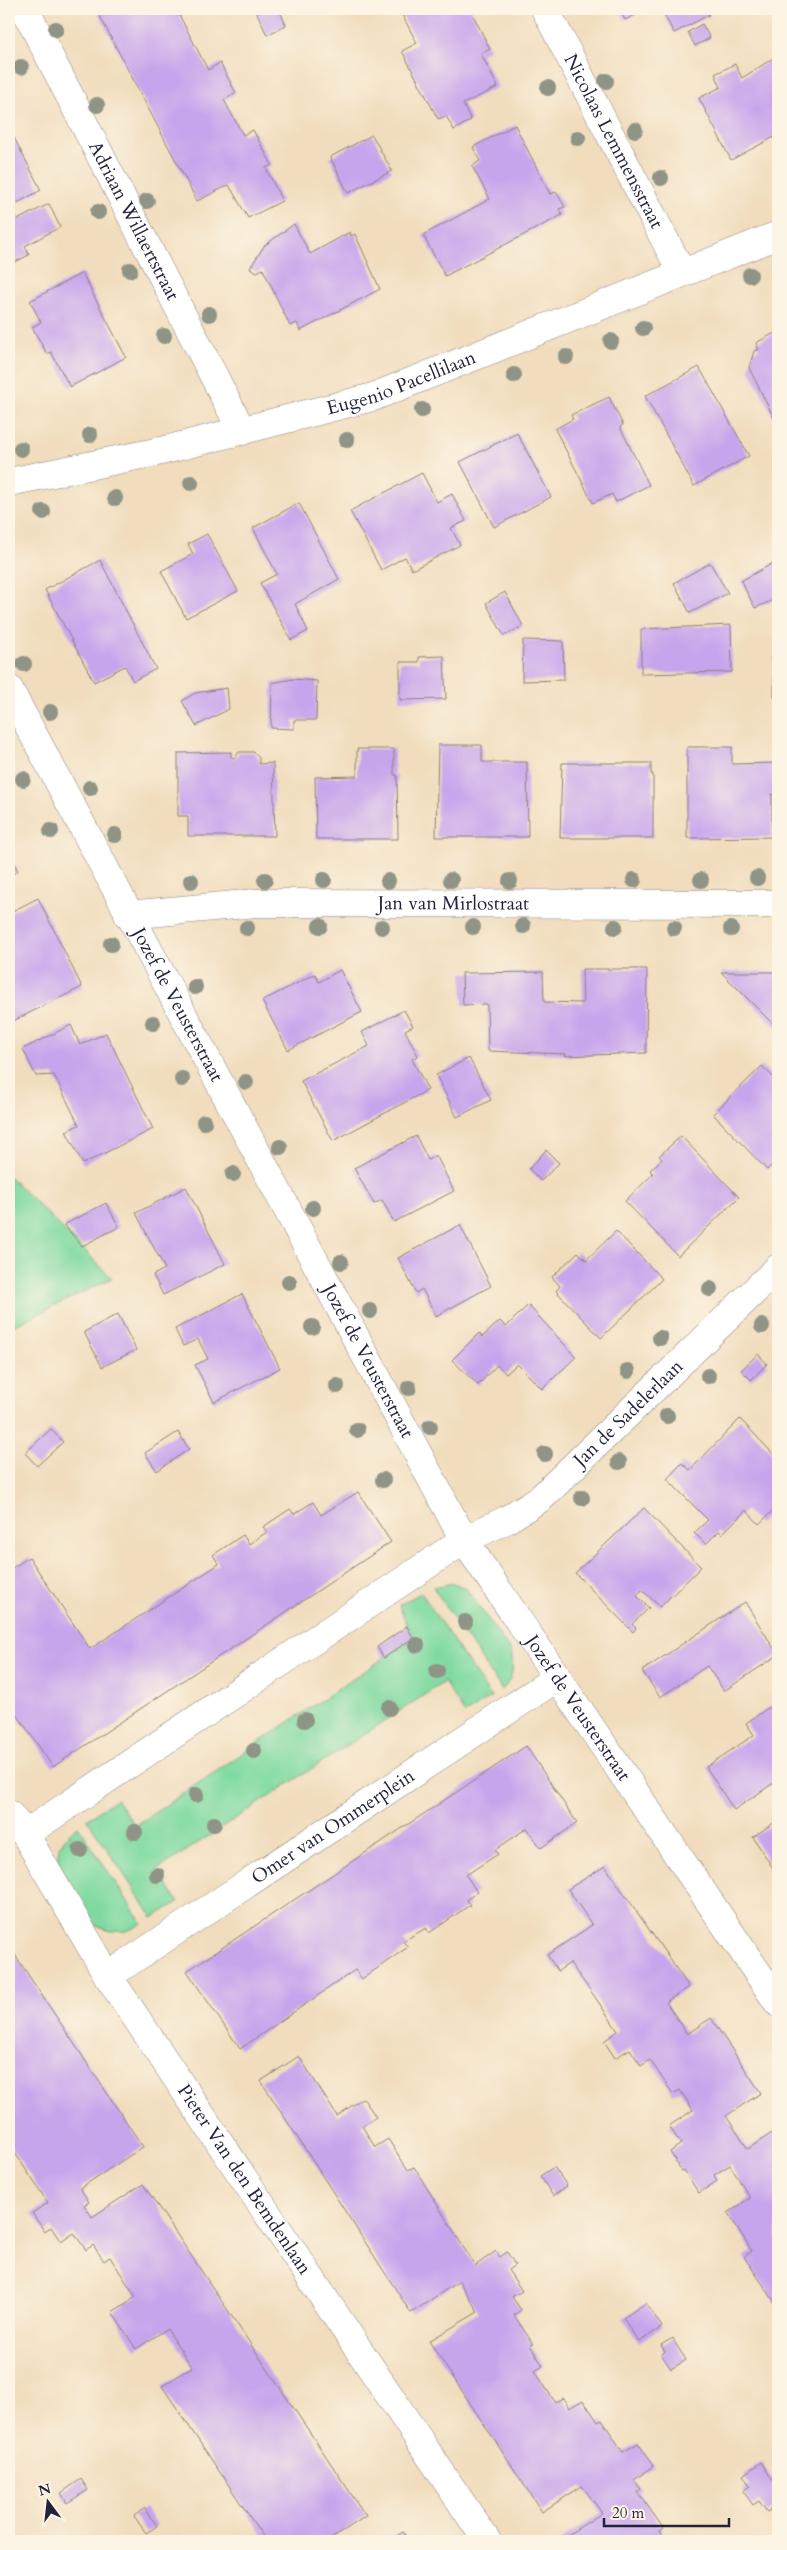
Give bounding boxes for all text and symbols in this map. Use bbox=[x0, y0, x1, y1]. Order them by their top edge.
street label: Nicolaas Lemmensstraat bbox=[558, 50, 670, 233]
street label: Adriaan Willaertstraat bbox=[82, 136, 186, 305]
street label: Eugenio Pacellilaan bbox=[324, 344, 480, 421]
street label: Jan van Mirlostraat bbox=[375, 890, 529, 917]
street label: Jozef de Veusterstraat bbox=[125, 920, 230, 1086]
street label: Jozef de Veusterstraat bbox=[315, 1277, 420, 1443]
street label: Jan de Sadelerlaan bbox=[566, 1354, 689, 1475]
street label: Jozef de Veusterstraat bbox=[517, 1627, 637, 1786]
street label: Omer van Ommerplein bbox=[246, 1763, 420, 1890]
street label: Pieter Van den Bemdenlaan bbox=[171, 2079, 318, 2280]
north arrow bbox=[22, 2478, 72, 2528]
text: N bbox=[36, 2479, 53, 2501]
scale bar bbox=[604, 2495, 730, 2527]
text: 20 m bbox=[612, 2503, 644, 2523]

